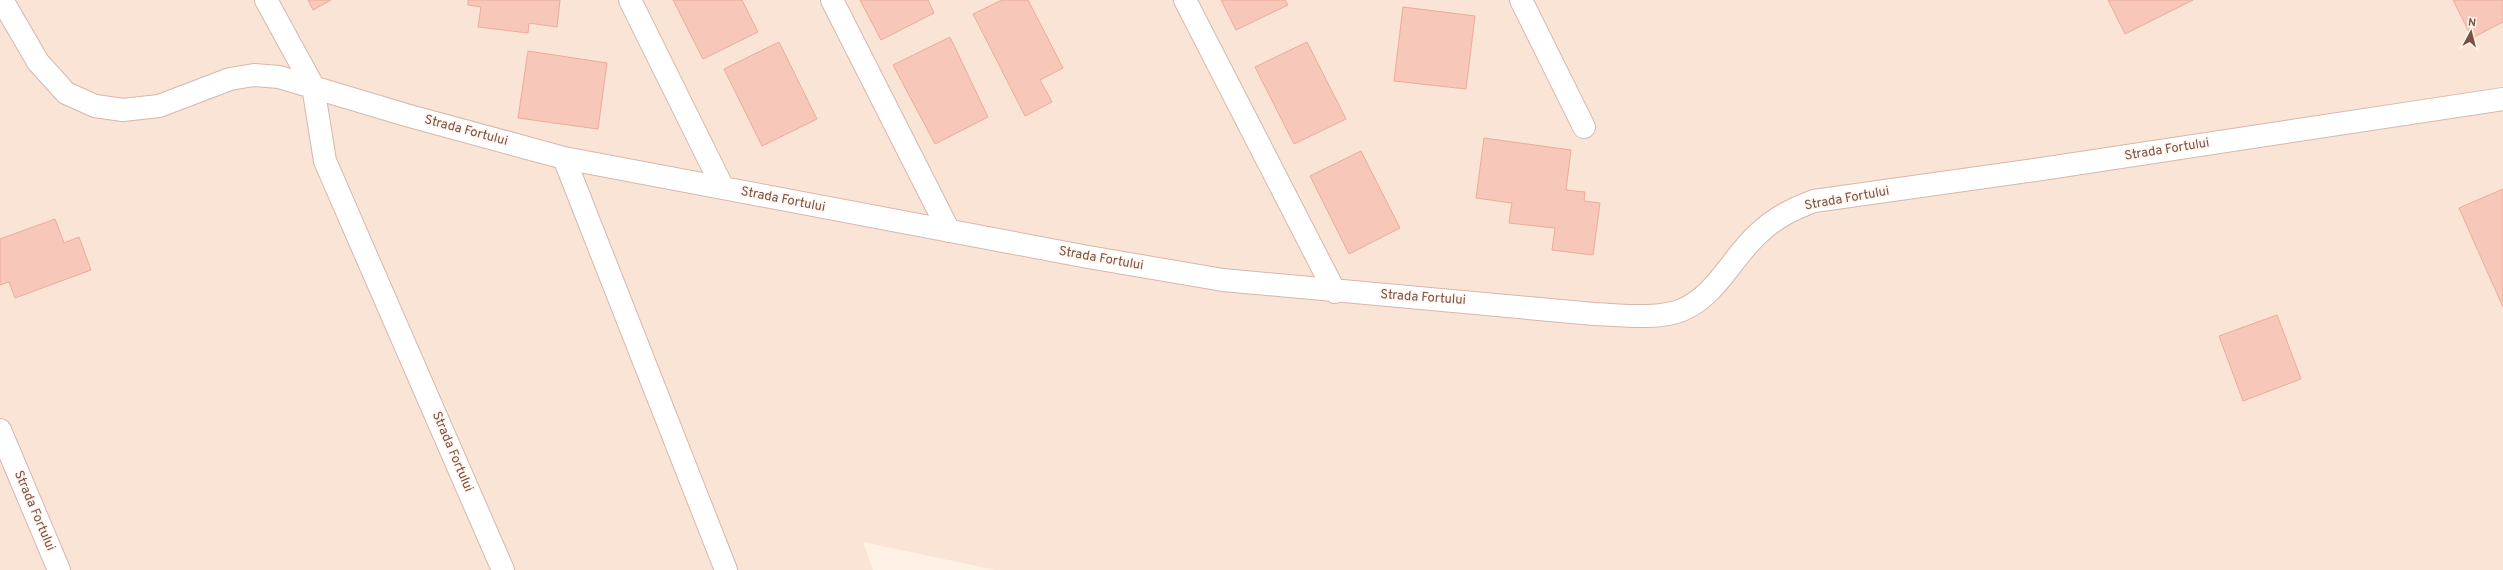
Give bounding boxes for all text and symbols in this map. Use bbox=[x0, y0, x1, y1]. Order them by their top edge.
north arrow bbox=[2451, 12, 2491, 52]
text: N bbox=[2467, 16, 2477, 30]
street label: Strada Fortului bbox=[423, 112, 509, 150]
street label: Strada Fortului bbox=[2123, 135, 2211, 165]
street label: Strada Fortului bbox=[739, 184, 827, 216]
street label: Strada Fortului bbox=[1803, 184, 1891, 214]
street label: Strada Fortului bbox=[1057, 244, 1145, 274]
street label: Strada Fortului bbox=[1380, 287, 1466, 309]
street label: Strada Fortului bbox=[428, 409, 476, 495]
street label: Strada Fortului bbox=[10, 468, 58, 554]

